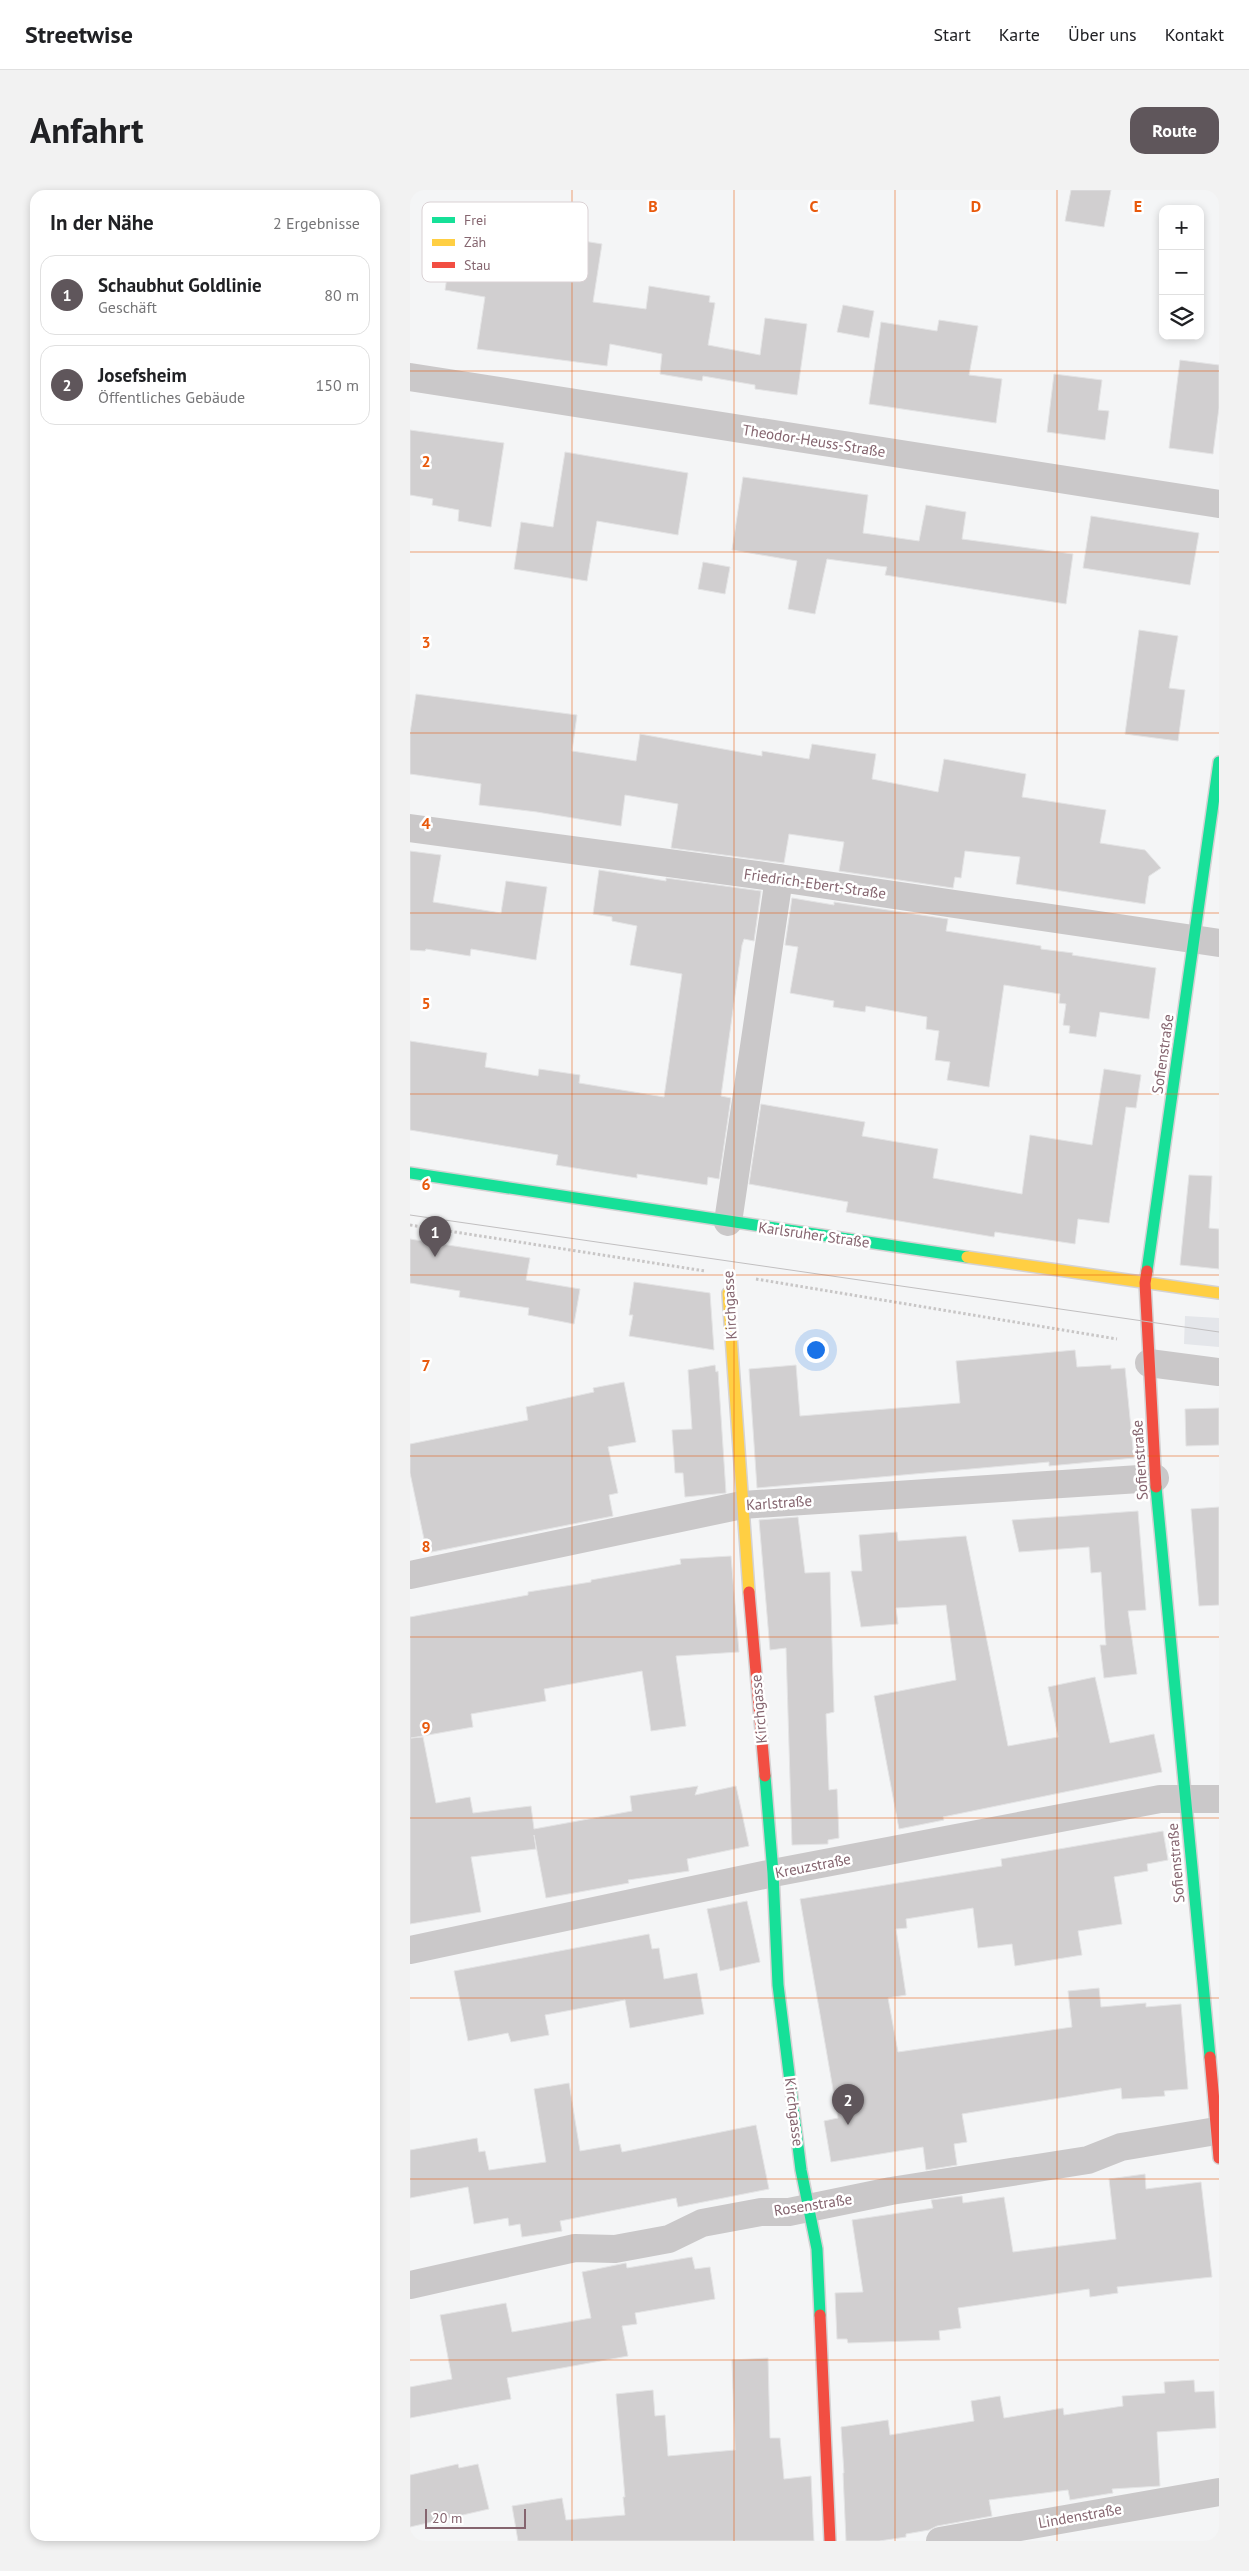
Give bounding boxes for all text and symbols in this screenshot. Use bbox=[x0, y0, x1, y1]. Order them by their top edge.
text: Streetwise bbox=[25, 19, 133, 50]
text: Start bbox=[933, 23, 971, 46]
text: Karte bbox=[999, 23, 1040, 46]
text: Über uns bbox=[1068, 23, 1137, 46]
text: Kontakt bbox=[1165, 23, 1224, 46]
text: Anfahrt bbox=[30, 107, 143, 153]
button: Route bbox=[1130, 107, 1219, 154]
text: B bbox=[648, 196, 658, 216]
text: C bbox=[810, 196, 819, 216]
text: D bbox=[971, 196, 981, 216]
text: E bbox=[1134, 196, 1142, 216]
legend bbox=[422, 202, 588, 282]
map controls bbox=[1159, 205, 1204, 340]
button: + bbox=[1159, 205, 1204, 250]
text: In der Nähe bbox=[50, 209, 154, 236]
text: Frei bbox=[464, 211, 487, 229]
text: 2 Ergebnisse bbox=[273, 213, 360, 233]
text: Zäh bbox=[464, 233, 486, 251]
button: − bbox=[1159, 250, 1204, 295]
text: Stau bbox=[464, 256, 491, 274]
text: Schaubhut Goldlinie bbox=[98, 273, 262, 297]
text: 1 bbox=[62, 285, 72, 305]
text: 80 m bbox=[324, 285, 359, 305]
button: layers bbox=[1159, 295, 1204, 340]
text: Geschäft bbox=[98, 297, 157, 317]
text: Josefsheim bbox=[98, 363, 187, 387]
text: 2 bbox=[62, 375, 72, 395]
text: 150 m bbox=[316, 375, 359, 395]
text: Öffentliches Gebäude bbox=[98, 387, 245, 407]
street label: Theodor-Heuss-Straße bbox=[741, 420, 887, 461]
text: 2 bbox=[421, 451, 431, 471]
text: 3 bbox=[421, 632, 431, 652]
text: 4 bbox=[421, 813, 431, 833]
street label: Friedrich-Ebert-Straße bbox=[743, 864, 887, 903]
text: 5 bbox=[421, 993, 431, 1013]
street label: Sofienstraße bbox=[1148, 1013, 1178, 1095]
text: 6 bbox=[421, 1174, 431, 1194]
pin: 1 bbox=[419, 1216, 451, 1257]
street label: Karlsruher Straße bbox=[757, 1217, 871, 1252]
street label: Kirchgasse bbox=[718, 1270, 741, 1340]
your location bbox=[803, 1337, 829, 1363]
text: 7 bbox=[421, 1355, 431, 1375]
street label: Sofienstraße bbox=[1127, 1419, 1152, 1501]
street label: Karlstraße bbox=[745, 1491, 813, 1514]
text: 8 bbox=[421, 1536, 431, 1556]
street label: Kirchgasse bbox=[746, 1674, 771, 1744]
text: 9 bbox=[421, 1717, 431, 1737]
street label: Sofienstraße bbox=[1163, 1822, 1188, 1904]
street label: Kreuzstraße bbox=[773, 1849, 852, 1882]
street label: Kirchgasse bbox=[781, 2077, 808, 2147]
pin: 2 bbox=[832, 2084, 864, 2125]
street label: Rosenstraße bbox=[773, 2189, 853, 2220]
street label: Lindenstraße bbox=[1037, 2499, 1123, 2532]
scale bar bbox=[425, 2506, 526, 2529]
text: 20 m bbox=[432, 2509, 462, 2527]

